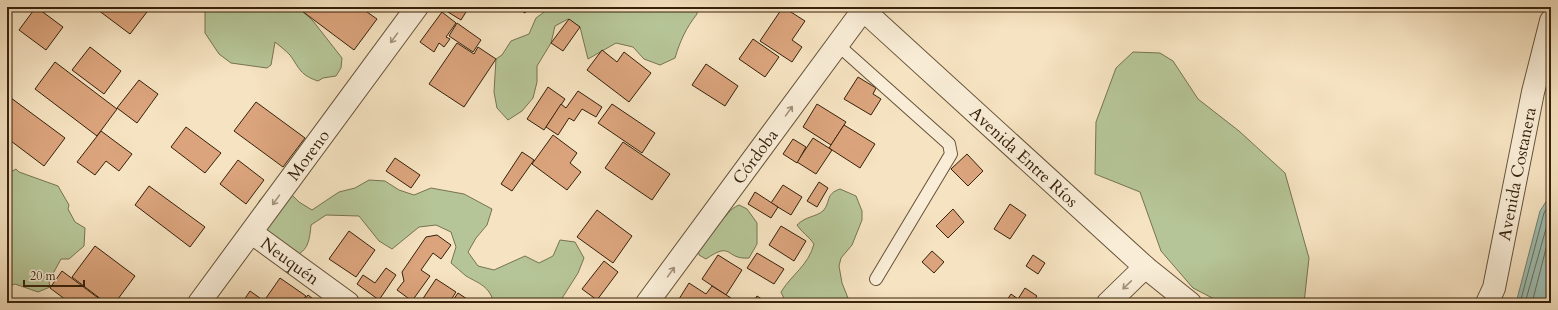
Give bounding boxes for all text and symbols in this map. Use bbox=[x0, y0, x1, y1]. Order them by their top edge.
one-way arrow bbox=[390, 33, 398, 44]
street label: Avenida Entre Ríos bbox=[965, 101, 1083, 212]
street label: Avenida Costanera bbox=[1492, 104, 1541, 242]
one-way arrow bbox=[785, 105, 793, 116]
street label: Córdoba bbox=[727, 124, 783, 189]
street label: Moreno bbox=[282, 125, 335, 185]
one-way arrow bbox=[272, 194, 280, 205]
street label: Neuquén bbox=[256, 232, 324, 290]
scale bar bbox=[24, 262, 84, 288]
one-way arrow bbox=[666, 266, 675, 277]
text: 20 m bbox=[30, 268, 57, 284]
one-way arrow bbox=[1122, 280, 1132, 290]

